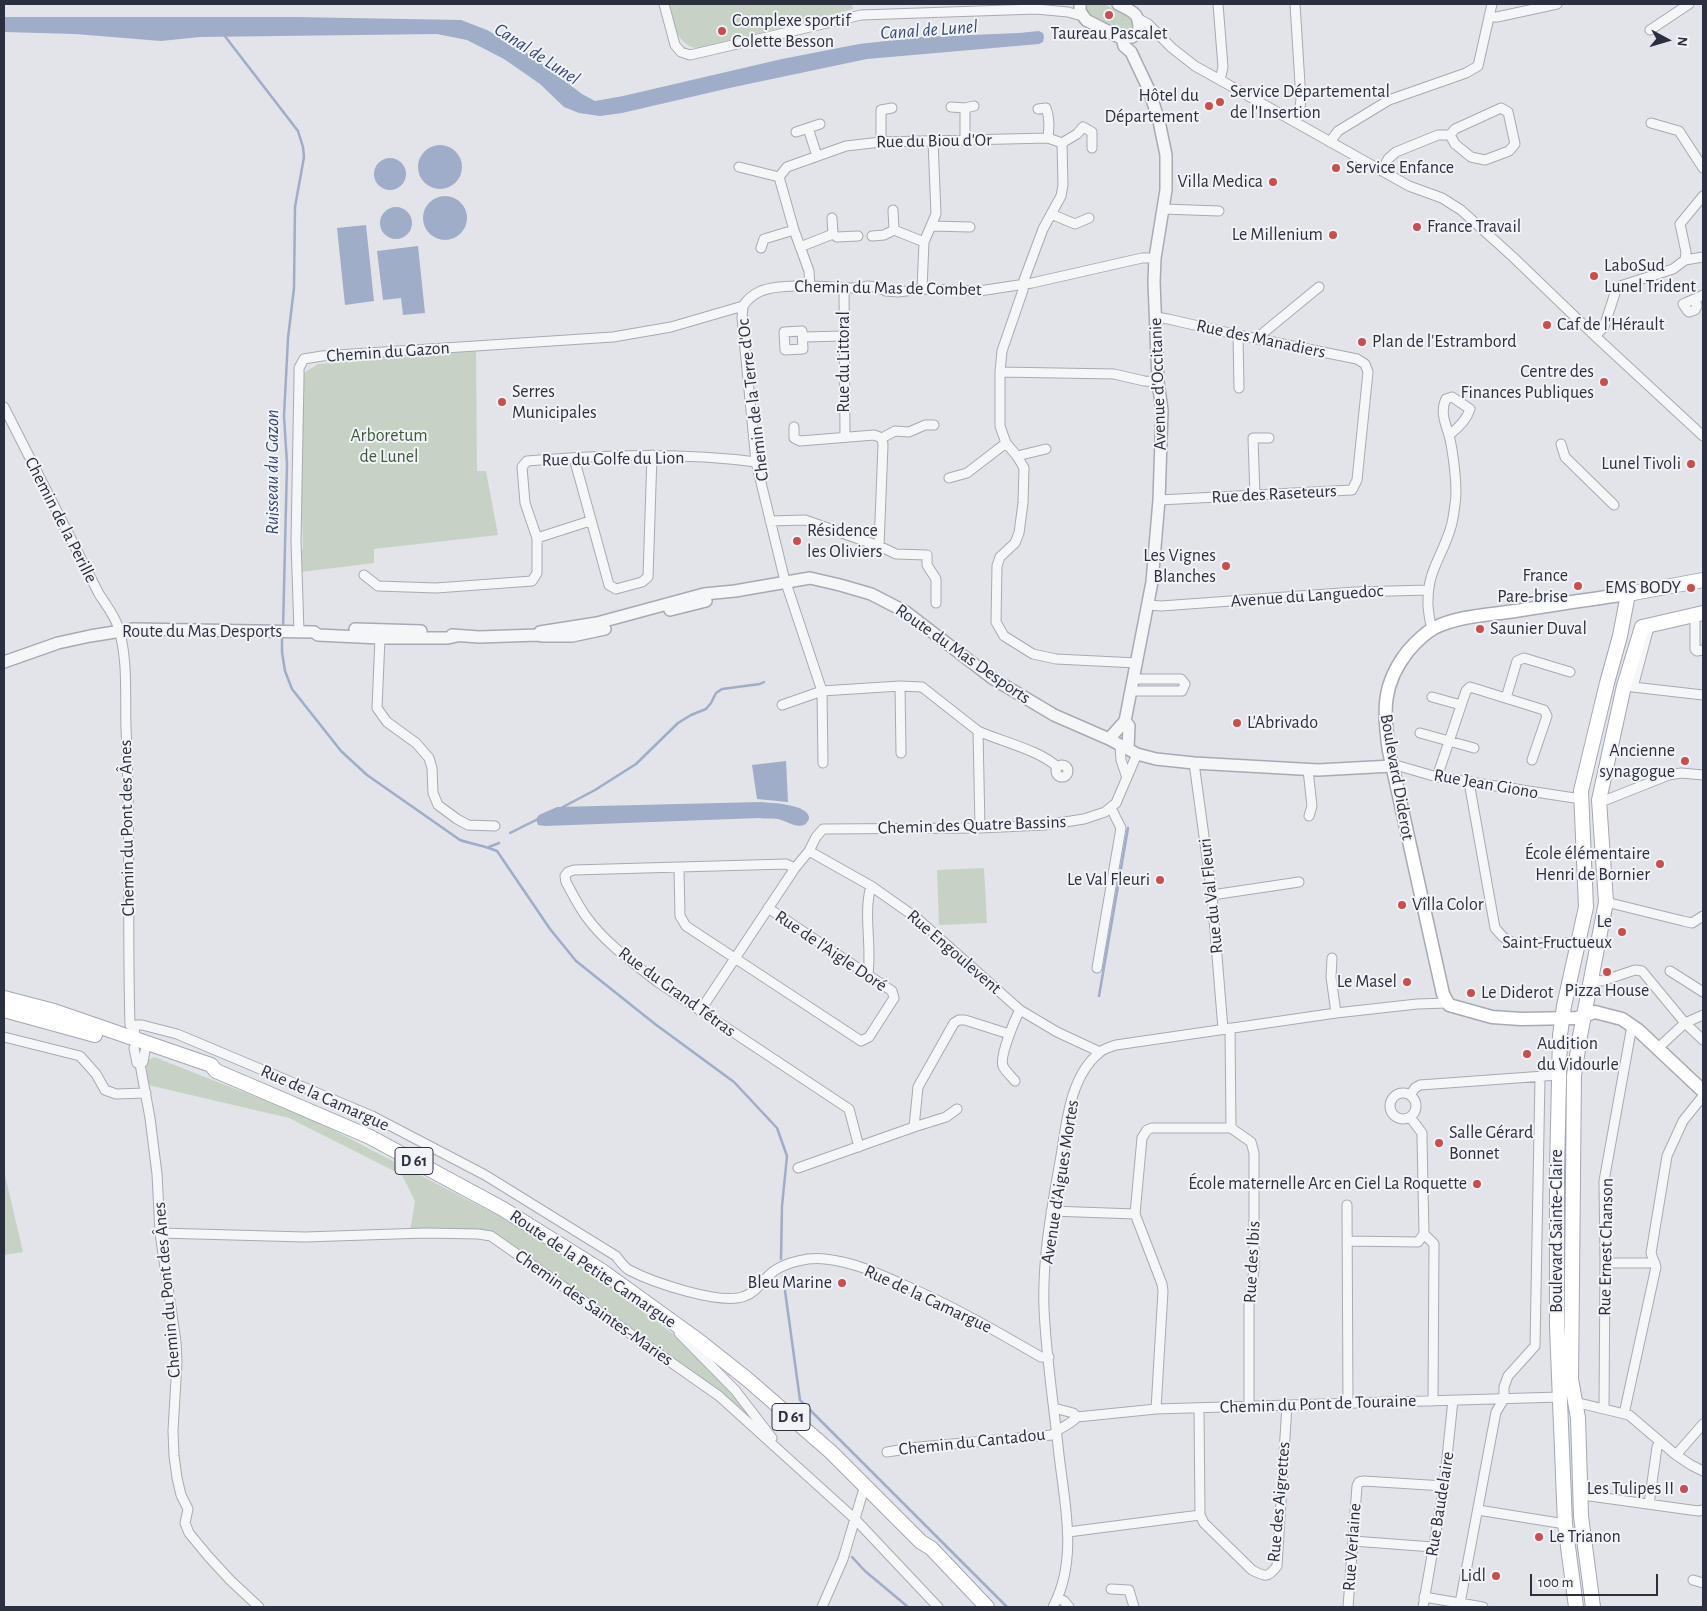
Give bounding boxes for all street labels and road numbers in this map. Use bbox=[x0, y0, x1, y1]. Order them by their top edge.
street label: Rue du Biou d'Or bbox=[876, 129, 992, 153]
street label: Chemin du Mas de Combet bbox=[794, 276, 982, 300]
street label: Rue du Littoral bbox=[833, 311, 855, 413]
street label: Rue des Manadiers bbox=[1194, 315, 1328, 363]
street label: Avenue d'Occitanie bbox=[1145, 317, 1171, 451]
street label: Chemin de la Terre d'Oc bbox=[732, 318, 774, 482]
street label: Chemin du Gazon bbox=[326, 337, 450, 367]
street label: Rue du Golfe du Lion bbox=[541, 447, 685, 471]
street label: Chemin de la Perille bbox=[20, 453, 102, 587]
street label: Rue des Raseteurs bbox=[1211, 480, 1337, 508]
street label: Avenue du Languedoc bbox=[1230, 580, 1384, 612]
street label: Route du Mas Desports bbox=[891, 599, 1035, 709]
street label: Route du Mas Desports bbox=[122, 621, 282, 643]
street label: Boulevard Diderot bbox=[1375, 712, 1419, 842]
street label: Chemin du Pont des Ânes bbox=[115, 740, 139, 916]
street label: Rue Jean Giono bbox=[1432, 764, 1540, 804]
street label: Chemin des Quatre Bassins bbox=[877, 811, 1067, 839]
street label: Rue du Val Fleuri bbox=[1194, 837, 1228, 955]
street label: Rue Engoulevent bbox=[902, 905, 1006, 999]
street label: Rue de l'Aigle Doré bbox=[771, 906, 891, 996]
street label: Rue du Grand Tétras bbox=[614, 942, 740, 1042]
street label: Rue de la Camargue bbox=[257, 1060, 393, 1136]
street label: Avenue d'Aigues Mortes bbox=[1036, 1098, 1084, 1266]
road number: D 61 bbox=[395, 1148, 433, 1174]
street label: Boulevard Sainte-Claire bbox=[1546, 1149, 1568, 1313]
street label: Rue Ernest Chanson bbox=[1594, 1178, 1618, 1316]
street label: Chemin du Pont des Ânes bbox=[149, 1201, 185, 1379]
street label: Route de la Petite Camargue bbox=[506, 1205, 680, 1333]
street label: Rue des Ibis bbox=[1239, 1220, 1265, 1304]
street label: Chemin des Saintes-Maries bbox=[511, 1245, 677, 1371]
street label: Rue de la Camargue bbox=[861, 1260, 995, 1338]
street label: Chemin du Pont de Touraine bbox=[1219, 1390, 1417, 1418]
road number: D 61 bbox=[772, 1404, 810, 1430]
street label: Chemin du Cantadou bbox=[897, 1424, 1047, 1460]
street label: Rue des Aigrettes bbox=[1263, 1441, 1295, 1563]
street label: Rue Baudelaire bbox=[1421, 1450, 1459, 1558]
street label: Rue Verlaine bbox=[1338, 1502, 1366, 1592]

